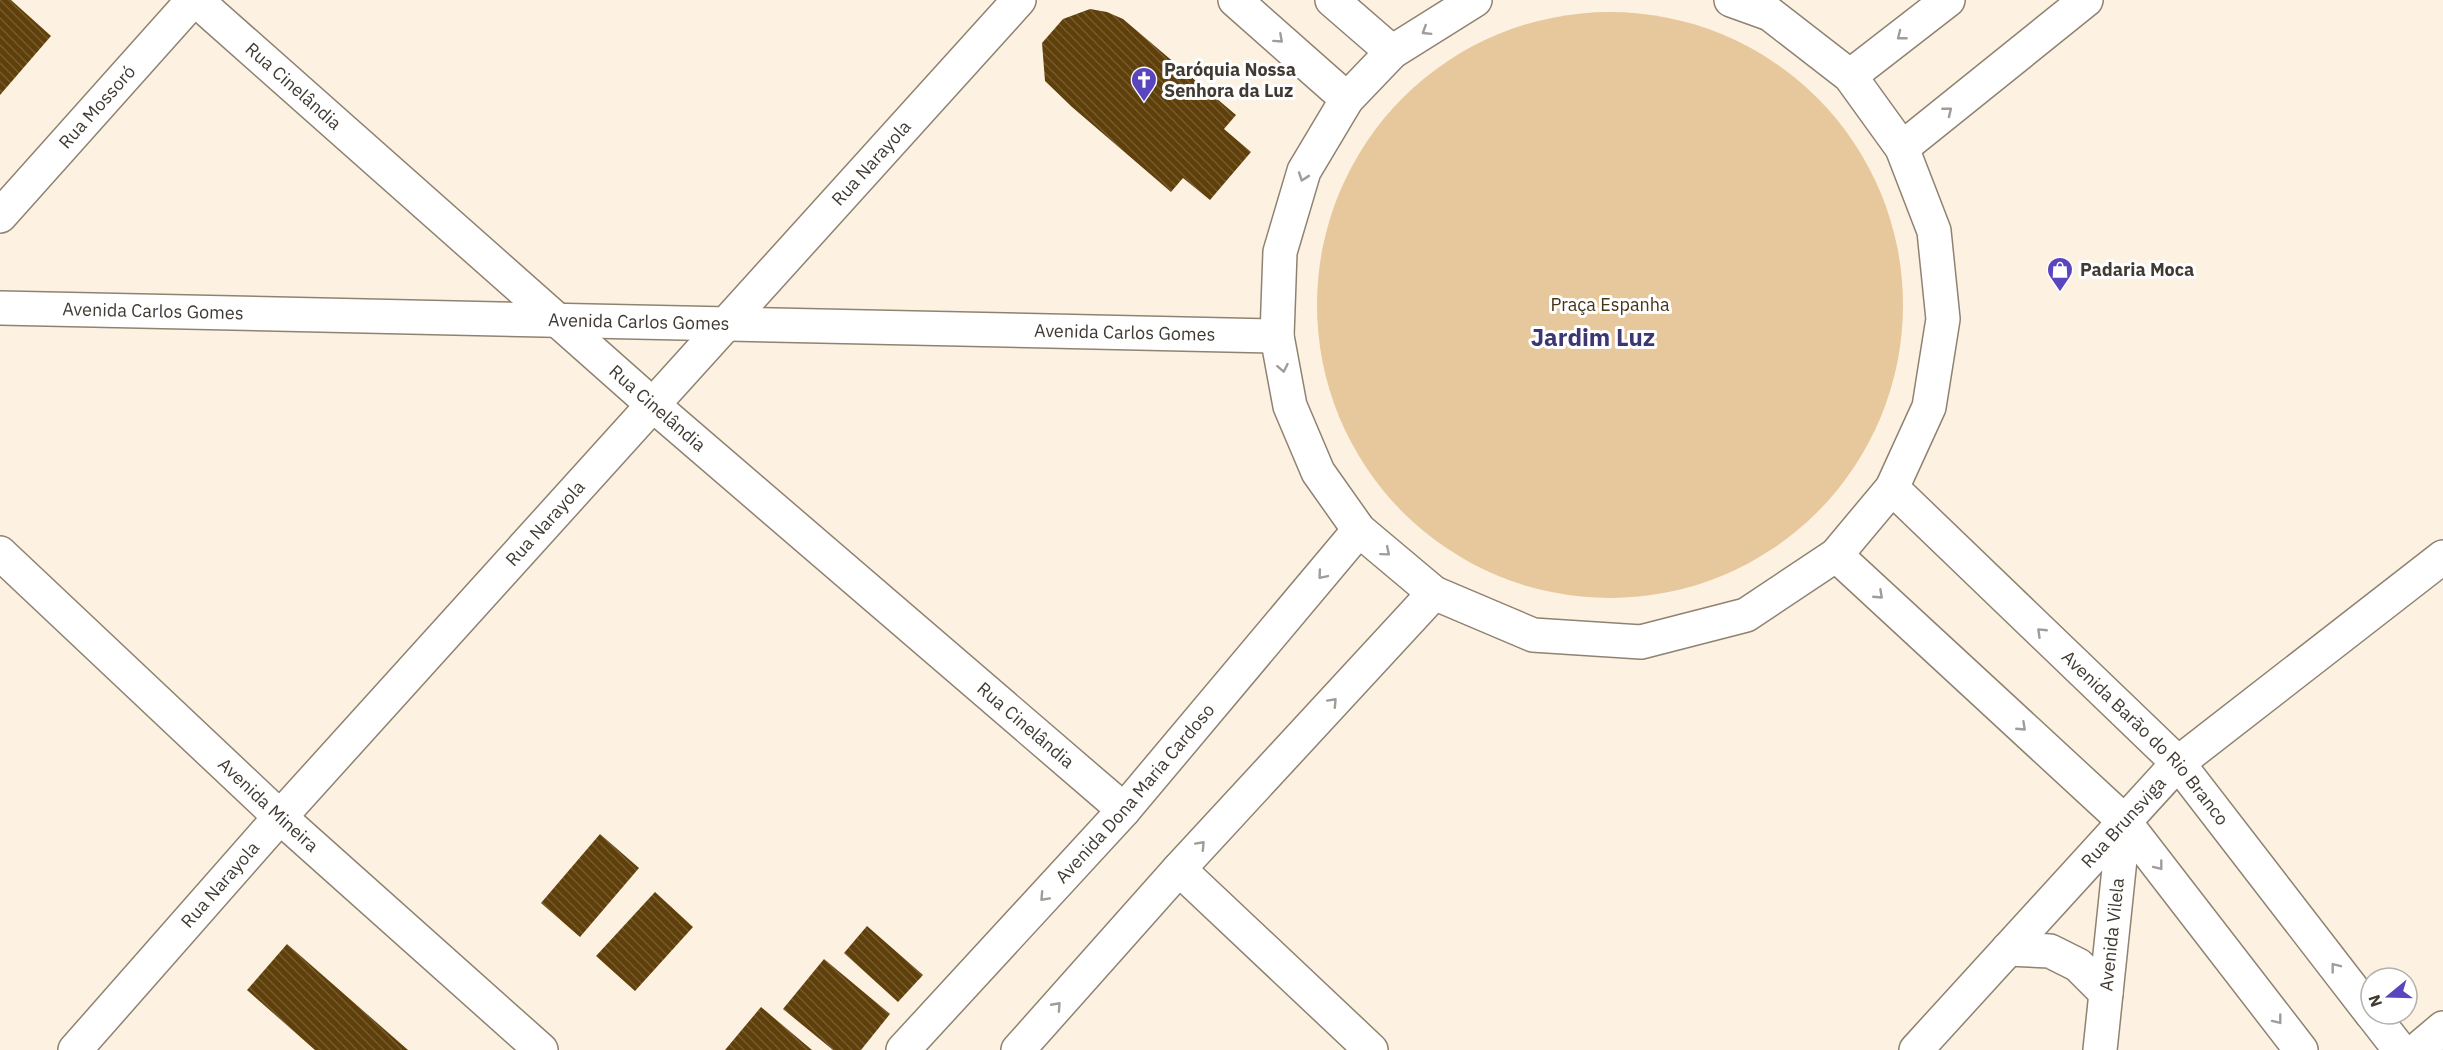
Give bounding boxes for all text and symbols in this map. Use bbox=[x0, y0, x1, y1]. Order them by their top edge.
one-way arrow bbox=[1422, 24, 1433, 35]
one-way arrow bbox=[1897, 29, 1908, 40]
one-way arrow bbox=[1272, 32, 1283, 43]
street label: Rua Cinelândia bbox=[241, 37, 347, 135]
place label: Paróquia Nossa Senhora da Luz bbox=[1164, 58, 1296, 102]
street label: Rua Mossoró bbox=[54, 60, 140, 153]
church icon: Paróquia Nossa Senhora da Luz bbox=[1129, 65, 1159, 103]
one-way arrow bbox=[1941, 108, 1952, 119]
street label: Rua Narayola bbox=[826, 115, 916, 210]
one-way arrow bbox=[1297, 171, 1310, 182]
shop icon: Padaria Moca bbox=[2045, 255, 2075, 293]
place label: Padaria Moca bbox=[2080, 258, 2194, 281]
park label: Praça Espanha bbox=[1550, 293, 1670, 316]
street label: Avenida Carlos Gomes bbox=[62, 297, 244, 324]
street label: Avenida Carlos Gomes bbox=[548, 308, 730, 335]
street label: Avenida Carlos Gomes bbox=[1034, 319, 1216, 346]
district label: Jardim Luz bbox=[1531, 321, 1655, 353]
street label: Rua Cinelândia bbox=[605, 360, 711, 456]
one-way arrow bbox=[1276, 363, 1289, 373]
street label: Rua Narayola bbox=[500, 475, 590, 571]
one-way arrow bbox=[1379, 545, 1390, 556]
one-way arrow bbox=[1318, 568, 1329, 579]
one-way arrow bbox=[1872, 588, 1883, 599]
one-way arrow bbox=[2038, 628, 2049, 639]
street label: Avenida Barão do Rio Branco bbox=[2057, 645, 2234, 830]
street label: Rua Cinelândia bbox=[973, 677, 1079, 773]
one-way arrow bbox=[1326, 698, 1337, 709]
street label: Avenida Dona Maria Cardoso bbox=[1050, 699, 1219, 888]
one-way arrow bbox=[2016, 720, 2026, 731]
street label: Avenida Mineira bbox=[213, 753, 324, 857]
street label: Rua Brunsviga bbox=[2076, 772, 2171, 873]
street label: Rua Narayola bbox=[176, 836, 264, 932]
one-way arrow bbox=[1194, 842, 1205, 853]
one-way arrow bbox=[2151, 859, 2162, 870]
street label: Avenida Vilela bbox=[2094, 876, 2129, 992]
one-way arrow bbox=[1040, 891, 1051, 901]
one-way arrow bbox=[2332, 962, 2343, 973]
north arrow bbox=[2359, 966, 2419, 1026]
text: N bbox=[2363, 992, 2386, 1010]
one-way arrow bbox=[1050, 1002, 1061, 1013]
one-way arrow bbox=[2270, 1013, 2281, 1024]

